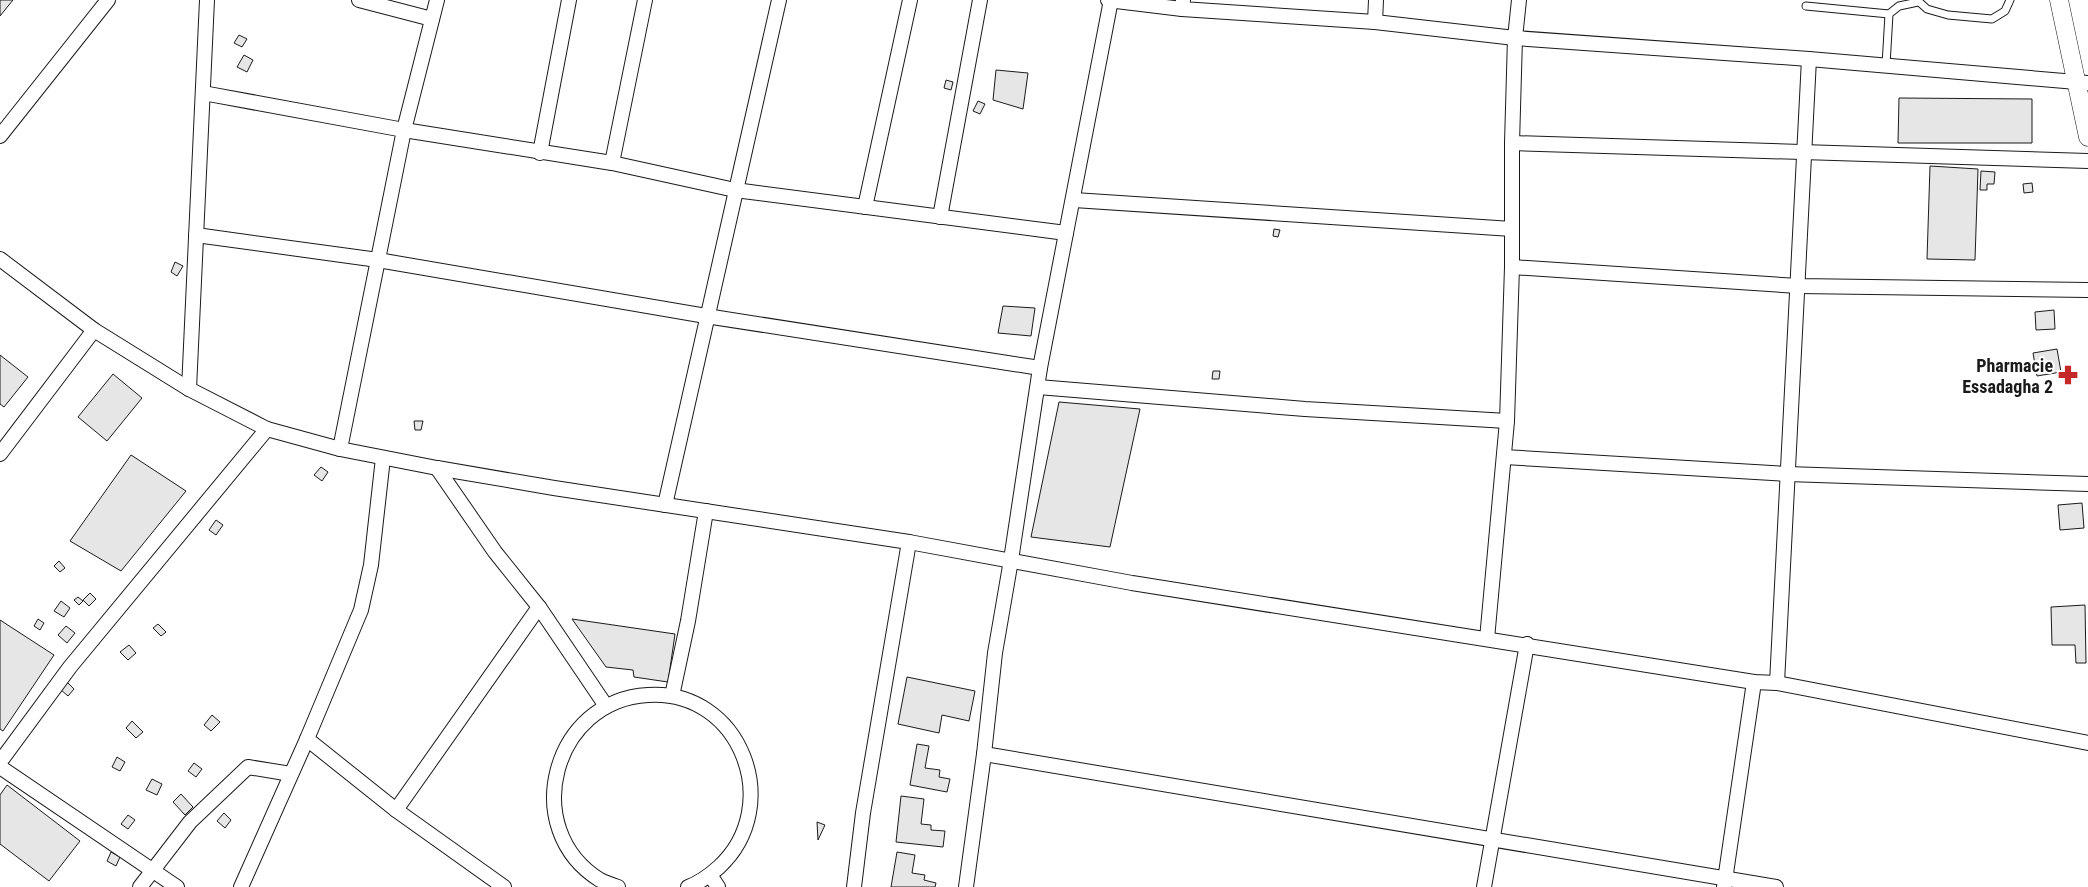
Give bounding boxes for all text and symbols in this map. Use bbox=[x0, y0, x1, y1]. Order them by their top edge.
place label: Pharmacie Essadagha 2 bbox=[1962, 355, 2053, 397]
pharmacy icon: Pharmacie Essadagha 2 bbox=[2057, 364, 2079, 386]

